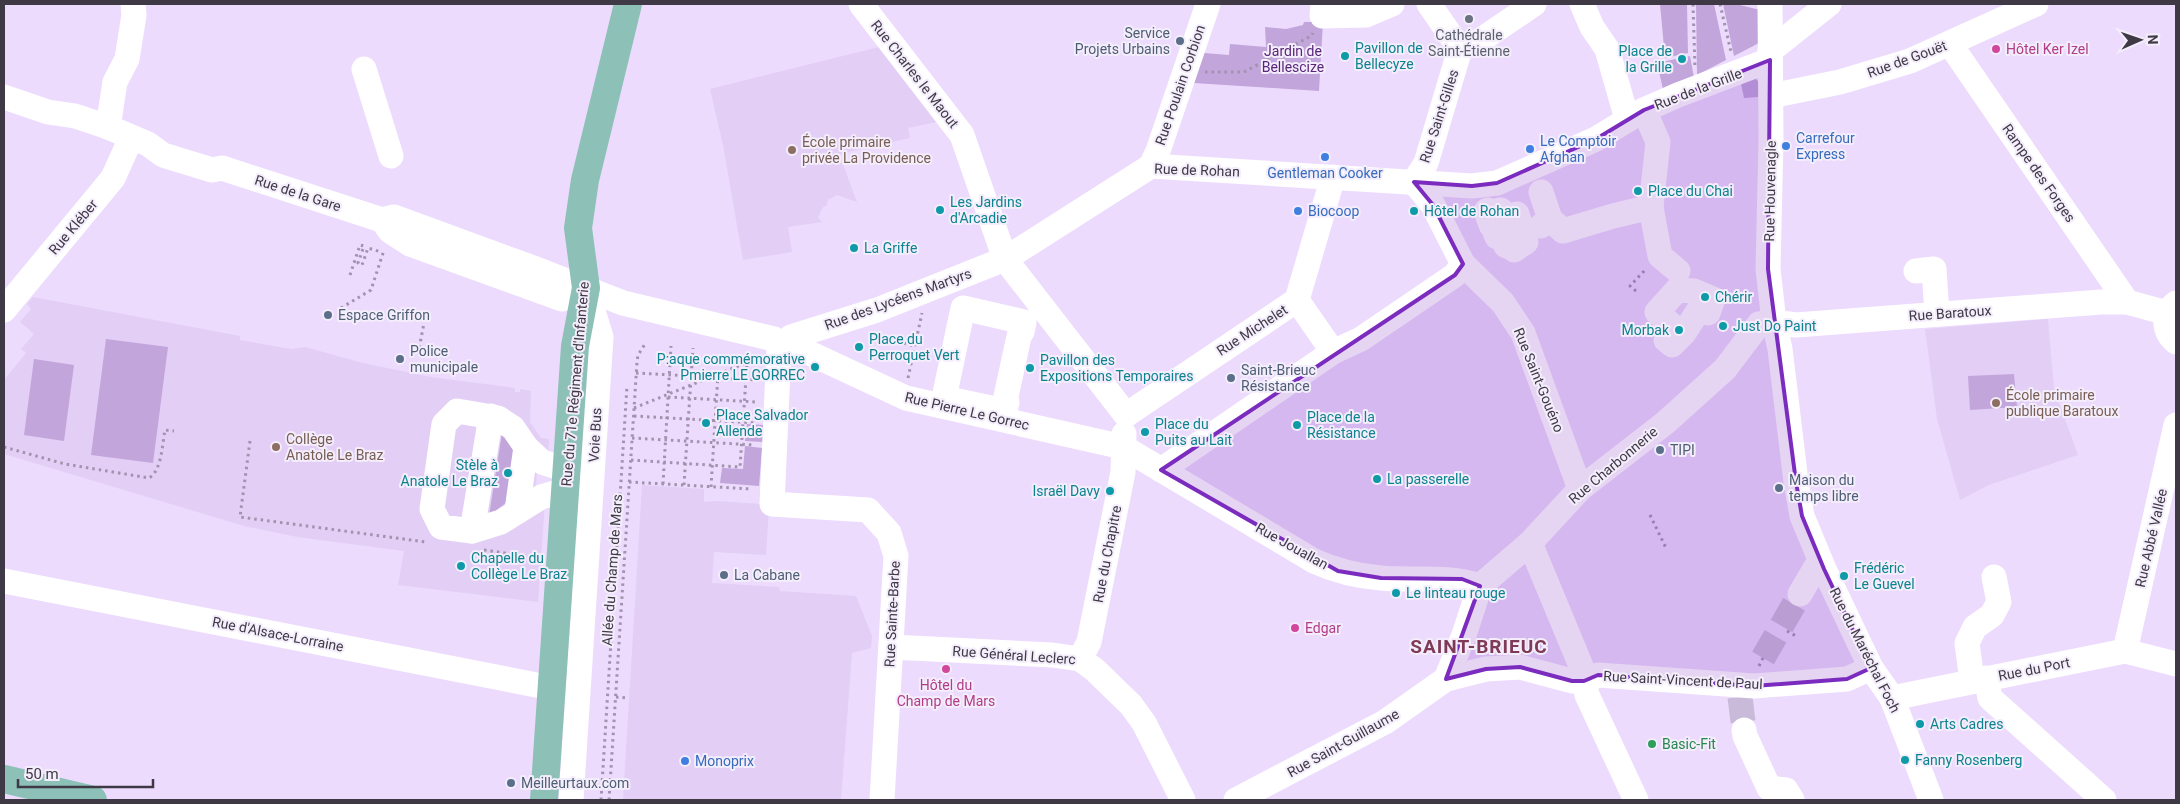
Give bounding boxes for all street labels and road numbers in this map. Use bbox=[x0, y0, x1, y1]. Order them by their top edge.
street label: Rue Charles le Maout bbox=[868, 17, 962, 131]
street label: Rue Poulain Corbion bbox=[1152, 23, 1208, 147]
street label: Rue de Gouët bbox=[1865, 37, 1949, 81]
street label: Rue de la Grille bbox=[1652, 65, 1744, 113]
street label: Rue Saint-Gilles bbox=[1416, 67, 1462, 165]
street label: Rampe des Forges bbox=[1999, 121, 2079, 225]
street label: Rue Houvenagle bbox=[1761, 140, 1779, 242]
street label: Rue de Rohan bbox=[1154, 161, 1240, 179]
street label: Rue de la Gare bbox=[253, 172, 343, 214]
street label: Rue Kléber bbox=[45, 196, 101, 258]
street label: Rue des Lycéens Martyrs bbox=[822, 265, 974, 333]
street label: Rue du 71e Régiment d'Infanterie bbox=[558, 281, 592, 487]
street label: Rue Michelet bbox=[1214, 301, 1291, 359]
street label: Rue Baratoux bbox=[1908, 302, 1992, 324]
street label: Rue Saint-Gouéno bbox=[1511, 325, 1567, 435]
street label: Rue Pierre Le Gorrec bbox=[903, 389, 1031, 433]
street label: Voie Bus bbox=[586, 407, 604, 463]
street label: Rue Charbonnerie bbox=[1565, 423, 1661, 507]
street label: Rue Abbé Vallée bbox=[2132, 487, 2170, 589]
street label: Allée du Champ de Mars bbox=[599, 494, 625, 646]
street label: Rue du Chapitre bbox=[1090, 504, 1124, 604]
street label: Rue Jouallan bbox=[1253, 520, 1331, 572]
street label: Rue Sainte-Barbe bbox=[881, 560, 903, 668]
street label: Rue du Maréchal Foch bbox=[1826, 585, 1904, 715]
street label: Rue d'Alsace-Lorraine bbox=[211, 613, 345, 655]
street label: Rue Général Leclerc bbox=[952, 643, 1076, 667]
street label: Rue du Port bbox=[1997, 654, 2072, 684]
street label: Rue Saint-Vincent de Paul bbox=[1603, 668, 1763, 692]
street label: Rue Saint-Guillaume bbox=[1284, 706, 1402, 780]

